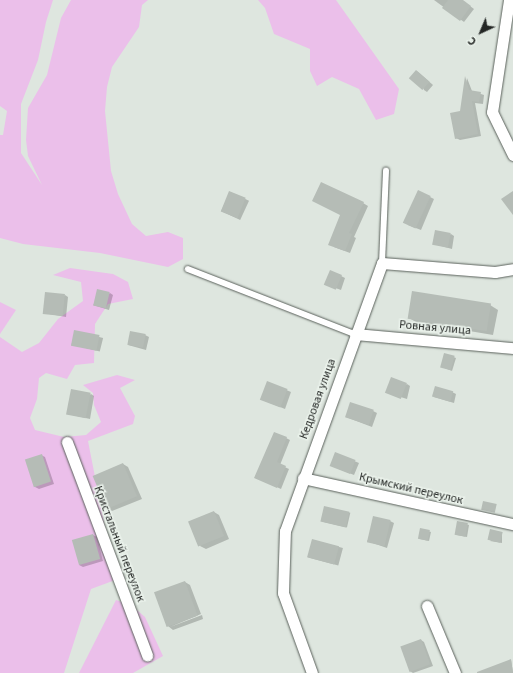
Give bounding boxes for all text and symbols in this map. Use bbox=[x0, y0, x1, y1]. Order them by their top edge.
north arrow bbox=[461, 12, 501, 52]
text: С bbox=[465, 33, 480, 49]
street label: Ровная улица bbox=[399, 318, 471, 338]
street label: Кедровая улица bbox=[297, 357, 339, 441]
street label: Крымский переулок bbox=[358, 470, 464, 508]
street label: Кристальный переулок bbox=[90, 484, 148, 604]

